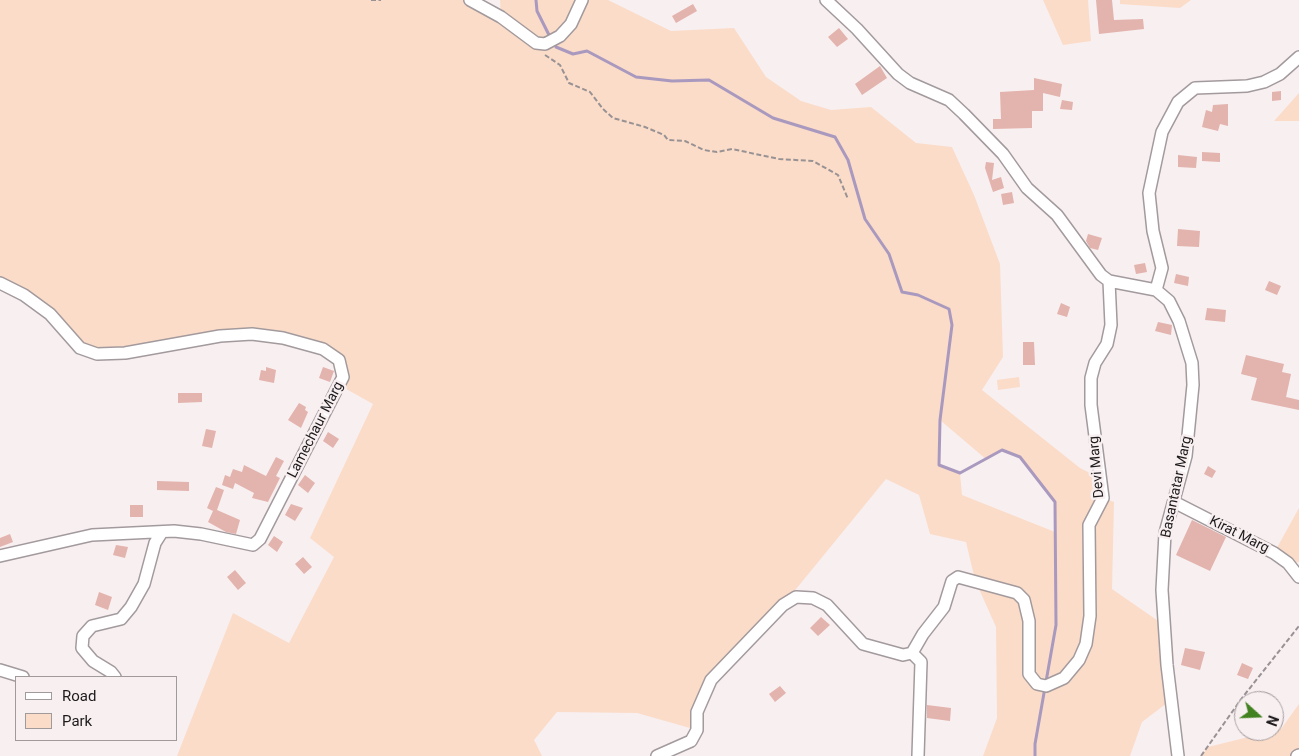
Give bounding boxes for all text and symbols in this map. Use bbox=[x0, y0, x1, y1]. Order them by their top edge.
street label: Lamechaur Marg bbox=[285, 379, 347, 481]
street label: Basantatar Marg bbox=[1158, 434, 1196, 540]
street label: Devi Marg bbox=[1086, 435, 1108, 499]
street label: Kirat Marg bbox=[1206, 513, 1272, 557]
legend bbox=[15, 676, 178, 741]
text: Road bbox=[62, 687, 96, 705]
north arrow bbox=[1234, 691, 1284, 741]
text: Park bbox=[62, 712, 92, 730]
text: N bbox=[1263, 713, 1281, 728]

